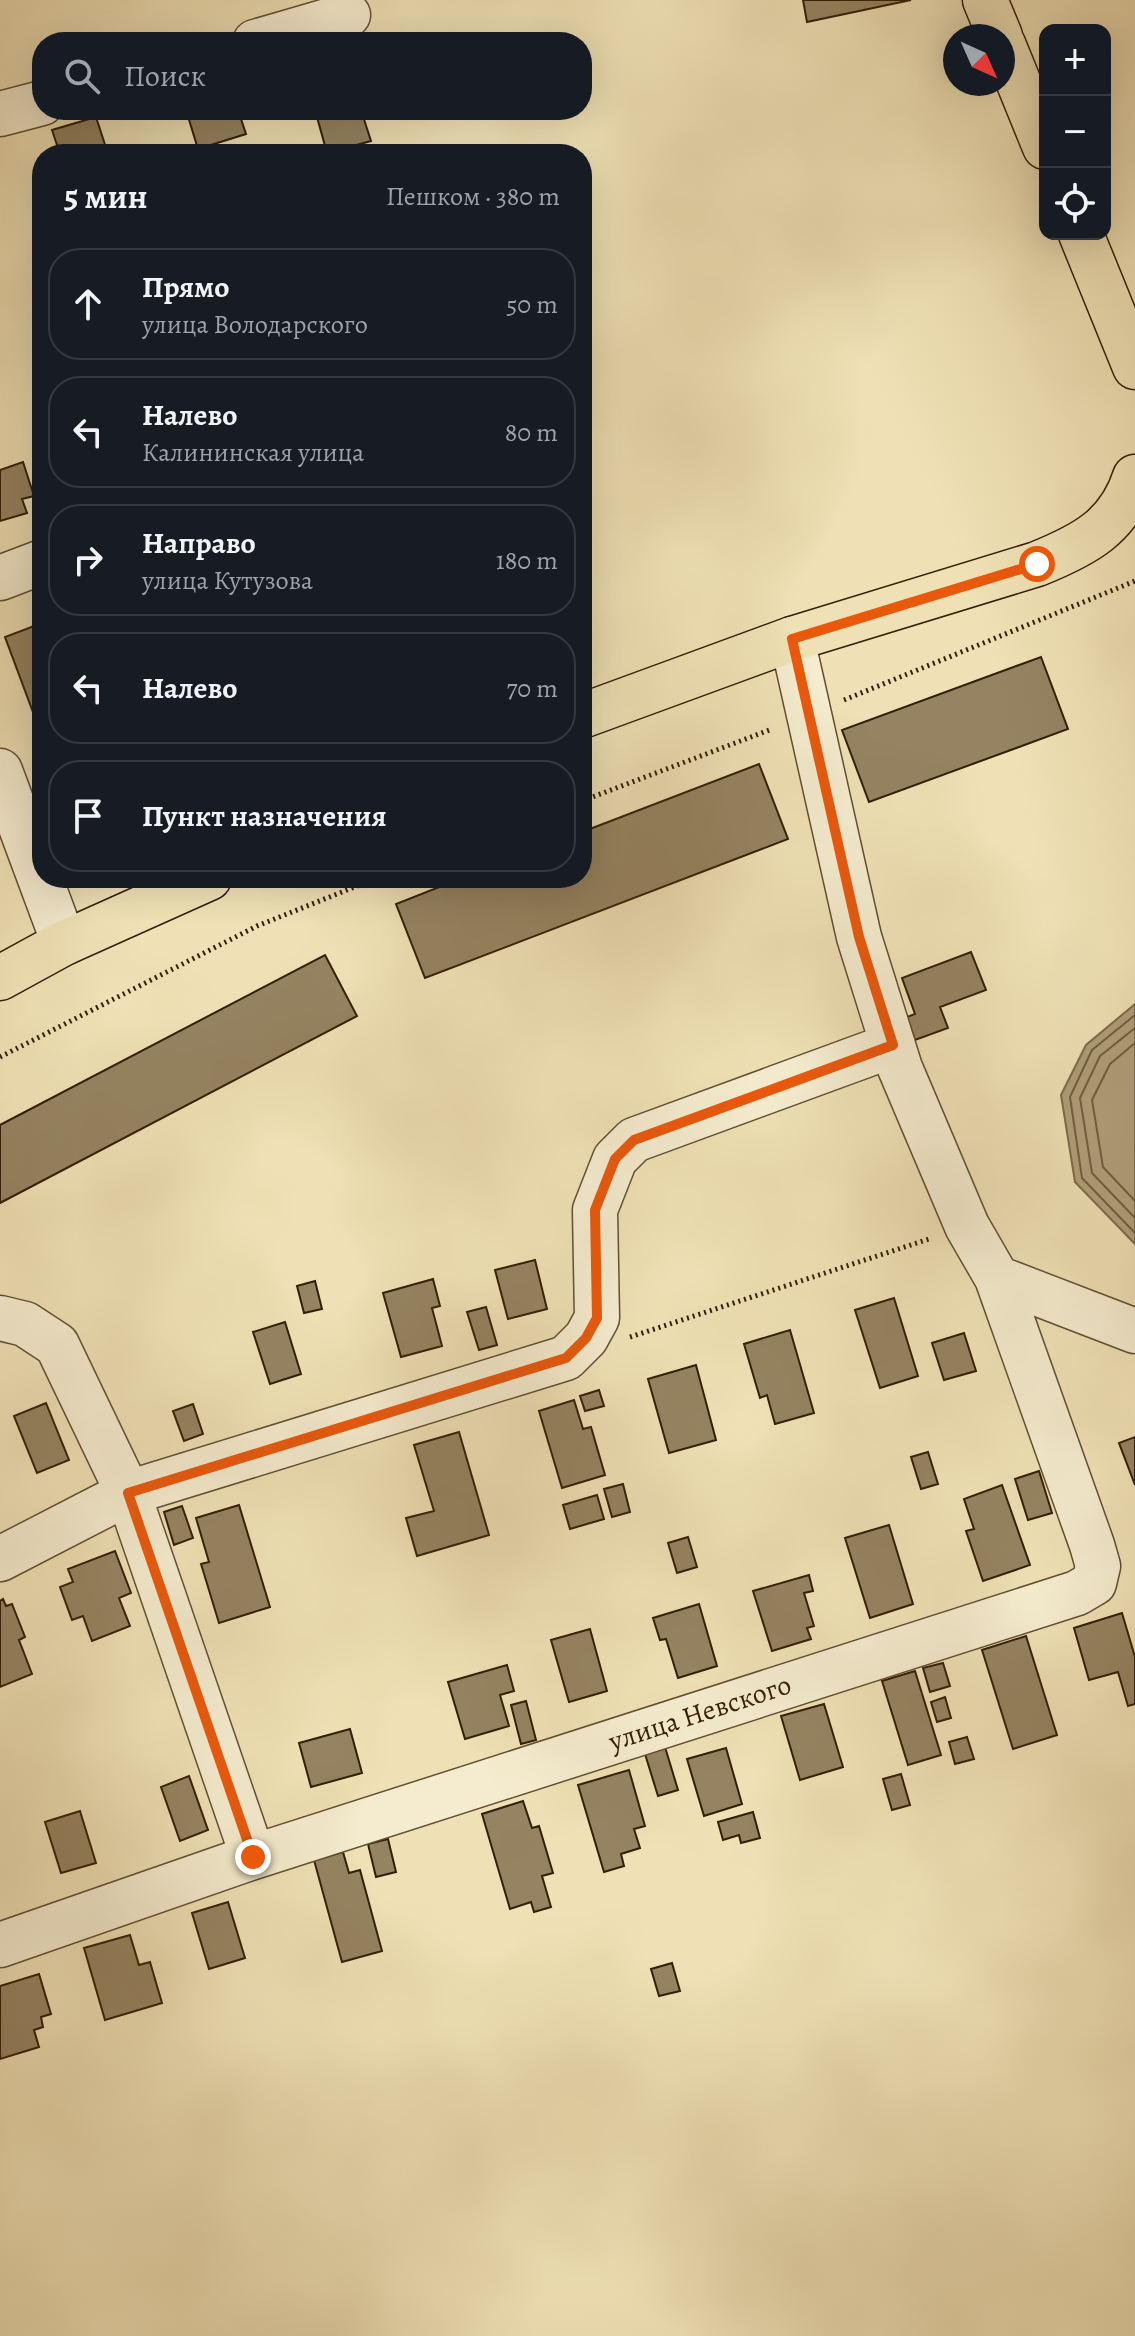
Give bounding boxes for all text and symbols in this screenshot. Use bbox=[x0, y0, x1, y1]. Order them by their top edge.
north arrow bbox=[943, 24, 1015, 96]
map controls bbox=[1039, 24, 1111, 240]
button: + bbox=[1039, 24, 1111, 96]
search box bbox=[32, 32, 592, 120]
icon: search bbox=[60, 54, 104, 98]
text: Поиск bbox=[124, 56, 206, 96]
button: − bbox=[1039, 96, 1111, 168]
button: locate bbox=[1039, 168, 1111, 240]
text: 5 мин bbox=[64, 173, 148, 220]
text: Пешком · 380 m bbox=[386, 179, 560, 214]
text: Прямо bbox=[142, 267, 229, 307]
icon: ahead bbox=[66, 282, 110, 326]
text: 50 m bbox=[506, 287, 558, 322]
text: улица Володарского bbox=[142, 307, 368, 342]
text: Налево bbox=[142, 395, 237, 435]
icon: left bbox=[66, 410, 110, 454]
text: 80 m bbox=[505, 415, 558, 450]
text: Калининская улица bbox=[142, 435, 364, 470]
text: Направо bbox=[142, 523, 256, 563]
icon: right bbox=[66, 538, 110, 582]
text: 180 m bbox=[496, 543, 558, 578]
route start bbox=[1019, 546, 1055, 582]
text: улица Кутузова bbox=[142, 563, 313, 598]
icon: left bbox=[66, 666, 110, 710]
text: Налево bbox=[142, 668, 237, 708]
text: 70 m bbox=[506, 671, 558, 706]
icon: arrive bbox=[66, 794, 110, 838]
text: Пункт назначения bbox=[142, 796, 387, 836]
street label: улица Невского bbox=[603, 1666, 796, 1761]
route end bbox=[235, 1839, 271, 1875]

